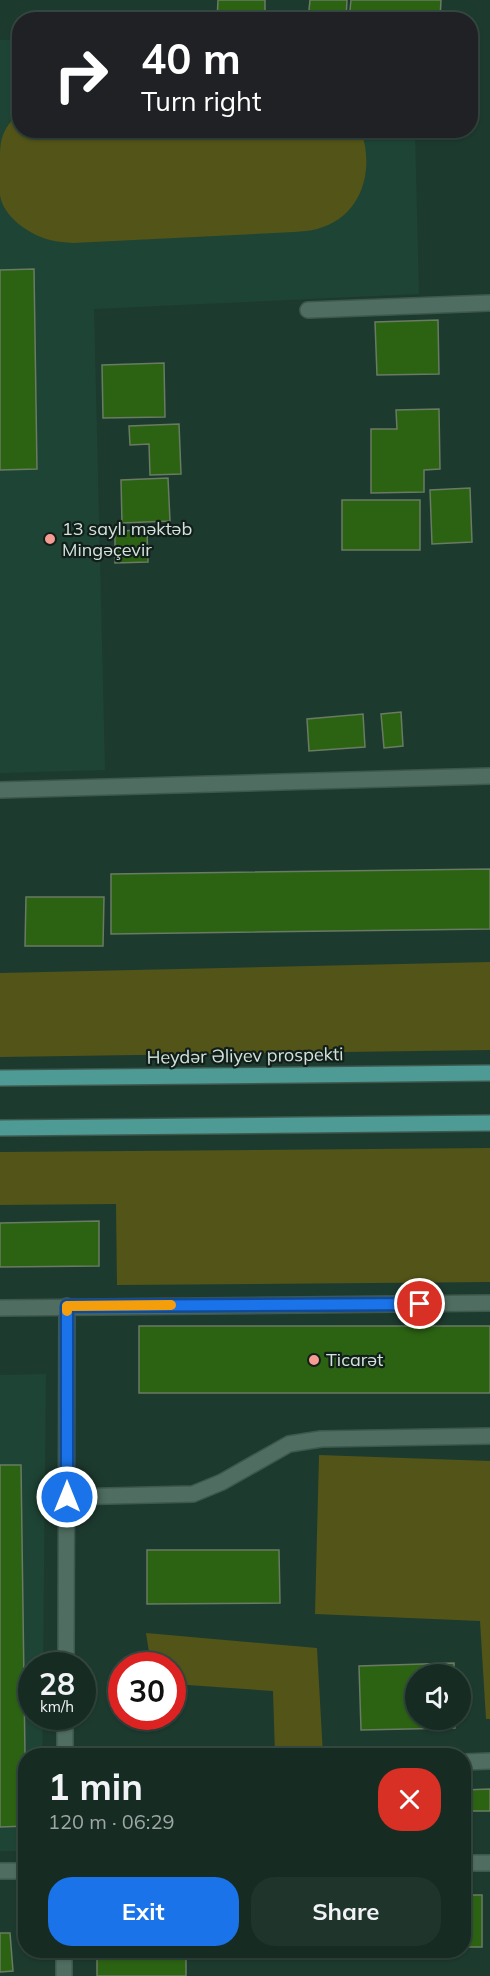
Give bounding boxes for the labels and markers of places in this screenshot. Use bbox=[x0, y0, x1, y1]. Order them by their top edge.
place label: 13 saylı məktəb Mingəçevir bbox=[62, 517, 192, 561]
marker: 13 saylı məktəb Mingəçevir bbox=[43, 532, 57, 546]
pin bbox=[394, 1278, 445, 1329]
place label: Ticarət bbox=[326, 1348, 383, 1371]
marker: Ticarət bbox=[307, 1353, 321, 1367]

